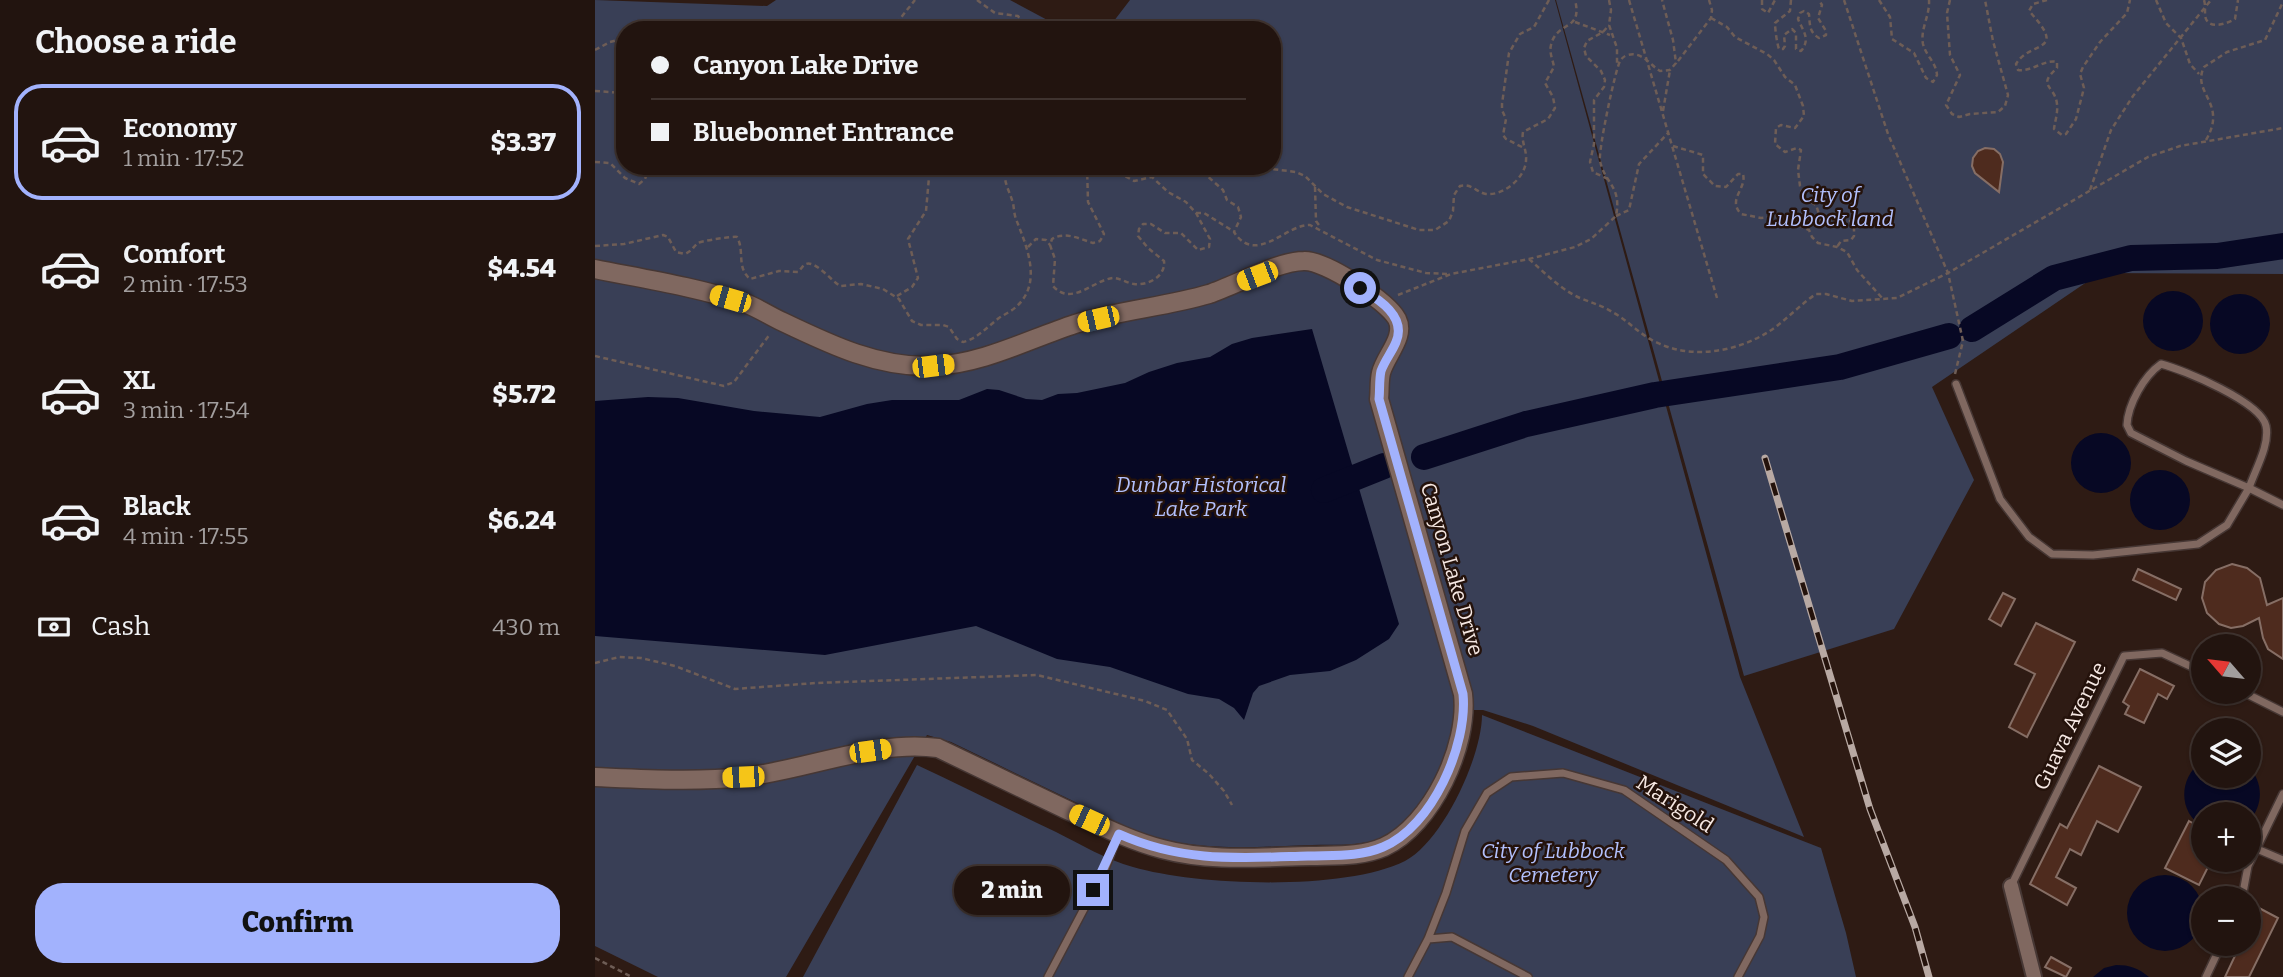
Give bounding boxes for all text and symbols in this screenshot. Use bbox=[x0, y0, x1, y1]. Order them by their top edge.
text: Choose a ride bbox=[35, 23, 236, 61]
text: Canyon Lake Drive bbox=[693, 50, 919, 81]
icon: car bbox=[39, 111, 102, 174]
text: Economy bbox=[123, 113, 237, 144]
text: Bluebonnet Entrance bbox=[693, 117, 954, 148]
text: $3.37 bbox=[491, 127, 556, 158]
text: 1 min · 17:52 bbox=[123, 144, 244, 172]
park label: City of Lubbock land bbox=[1766, 182, 1894, 232]
icon: car bbox=[39, 237, 102, 300]
text: Comfort bbox=[123, 239, 226, 270]
text: $4.54 bbox=[487, 253, 556, 284]
car bbox=[1234, 259, 1281, 293]
text: 2 min · 17:53 bbox=[123, 270, 248, 298]
route start bbox=[1344, 272, 1376, 304]
car bbox=[707, 283, 754, 315]
car bbox=[1076, 304, 1121, 334]
car bbox=[911, 353, 956, 379]
icon: car bbox=[39, 363, 102, 426]
text: XL bbox=[123, 365, 155, 396]
text: $5.72 bbox=[492, 379, 556, 410]
text: 3 min · 17:54 bbox=[123, 396, 249, 424]
park label: Dunbar Historical Lake Park bbox=[1116, 472, 1286, 522]
street label: Canyon Lake Drive bbox=[1415, 479, 1489, 659]
icon: car bbox=[39, 489, 102, 552]
text: Black bbox=[123, 491, 191, 522]
text: $6.24 bbox=[488, 505, 556, 536]
text: 4 min · 17:55 bbox=[123, 522, 249, 550]
icon: cash bbox=[35, 608, 73, 646]
text: Cash bbox=[91, 611, 150, 642]
text: 430 m bbox=[492, 613, 560, 641]
north arrow bbox=[2191, 634, 2261, 704]
map controls bbox=[2191, 634, 2261, 956]
street label: Guava Avenue bbox=[2028, 658, 2112, 794]
button: layers bbox=[2191, 718, 2261, 788]
car bbox=[848, 738, 893, 764]
car bbox=[722, 766, 765, 788]
street label: Marigold bbox=[1631, 769, 1719, 839]
car bbox=[1066, 802, 1113, 838]
button: + bbox=[2191, 802, 2261, 872]
park label: City of Lubbock Cemetery bbox=[1481, 838, 1625, 888]
callout: 2 min bbox=[953, 866, 1069, 914]
route end bbox=[1077, 874, 1109, 906]
text: 2 min bbox=[981, 876, 1043, 904]
button: Confirm bbox=[35, 883, 560, 963]
button: − bbox=[2191, 886, 2261, 956]

